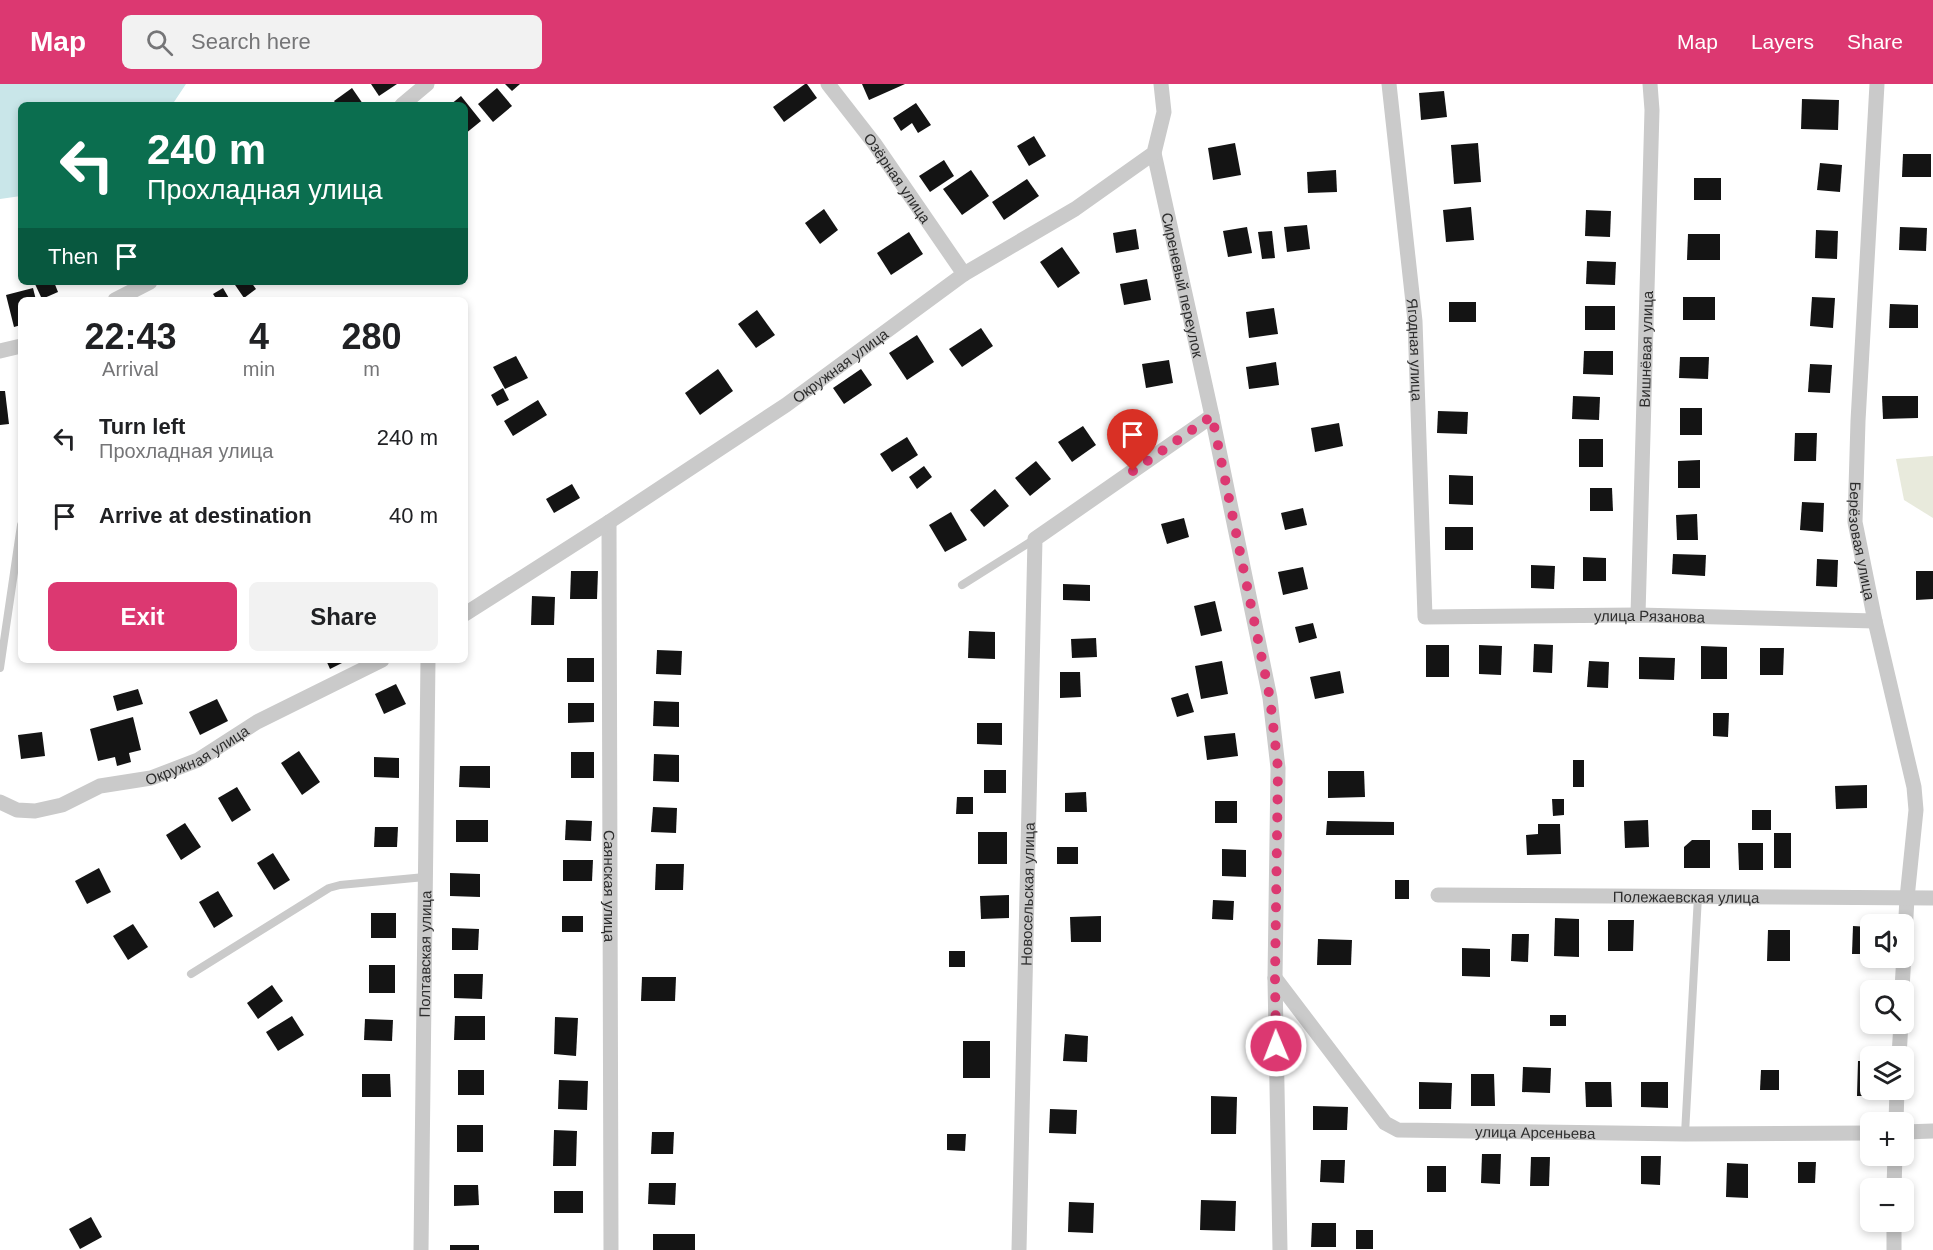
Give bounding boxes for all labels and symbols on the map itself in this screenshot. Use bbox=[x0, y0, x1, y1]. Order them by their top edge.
street label: Озёрная улица bbox=[861, 129, 935, 227]
street label: Сиреневый переулок bbox=[1159, 211, 1207, 359]
street label: Вишнёвая улица bbox=[1635, 290, 1656, 408]
street label: Ягодная улица bbox=[1404, 297, 1426, 402]
street label: Окружная улица bbox=[789, 324, 892, 406]
pin bbox=[1107, 409, 1158, 471]
street label: Берёзовая улица bbox=[1846, 481, 1879, 602]
street label: улица Рязанова bbox=[1594, 606, 1706, 625]
street label: Окружная улица bbox=[143, 721, 252, 788]
street label: Новосельская улица bbox=[1017, 821, 1037, 966]
street label: Саянская улица bbox=[601, 830, 619, 943]
street label: Полежаевская улица bbox=[1613, 888, 1760, 905]
street label: Полтавская улица bbox=[415, 890, 434, 1017]
position arrow bbox=[1244, 1014, 1308, 1078]
street label: улица Арсеньева bbox=[1475, 1123, 1596, 1141]

